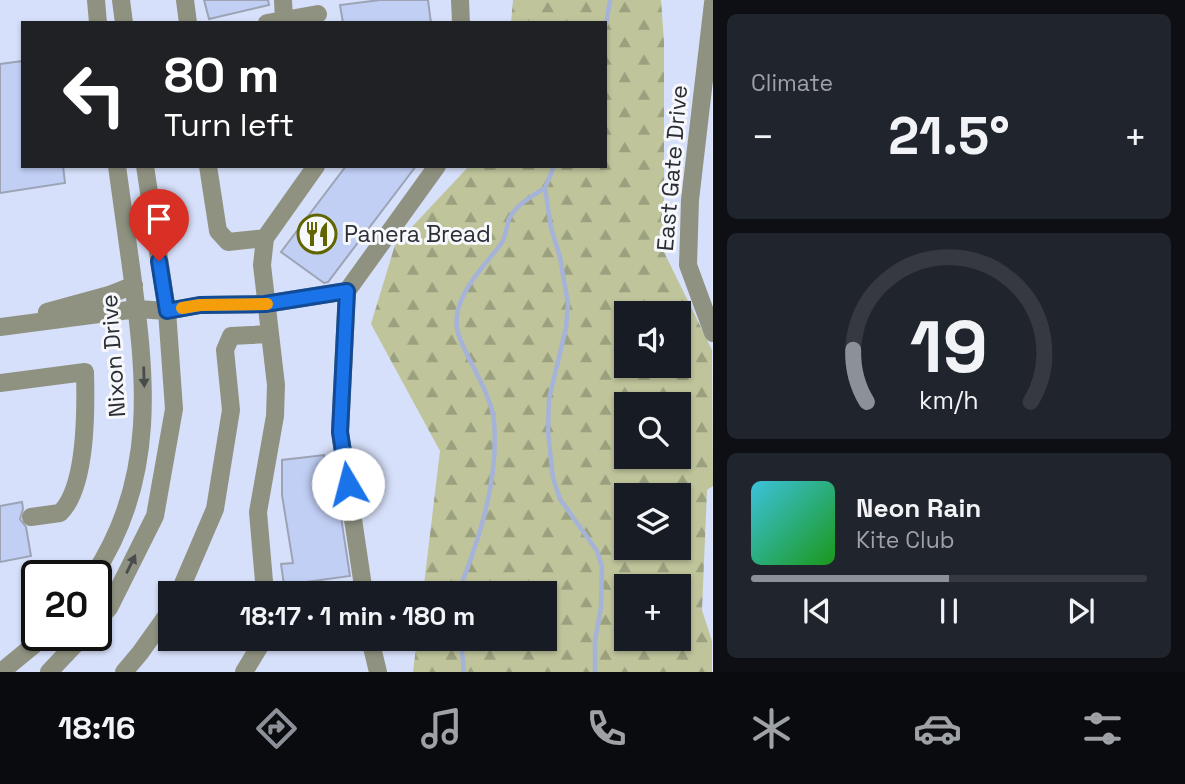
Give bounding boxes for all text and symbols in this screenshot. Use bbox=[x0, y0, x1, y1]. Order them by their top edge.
text: 80 m bbox=[164, 44, 279, 106]
icon: left bbox=[49, 49, 140, 140]
text: Climate bbox=[751, 68, 833, 98]
street label: East Gate Drive bbox=[650, 84, 694, 252]
text: 21.5° bbox=[888, 103, 1010, 169]
text: Turn left bbox=[164, 105, 294, 145]
text: − bbox=[751, 113, 775, 161]
text: + bbox=[1123, 113, 1147, 161]
pin bbox=[129, 189, 189, 261]
icon: arrive bbox=[140, 200, 178, 238]
restaurant icon: Panera Bread bbox=[296, 213, 338, 255]
place label: Panera Bread bbox=[344, 219, 491, 249]
street label: Nixon Drive bbox=[94, 294, 132, 418]
text: 19 bbox=[910, 300, 988, 393]
map controls bbox=[614, 301, 691, 651]
button: sound bbox=[614, 301, 691, 378]
one-way arrow bbox=[138, 366, 149, 388]
text: km/h bbox=[919, 384, 979, 416]
button: search bbox=[614, 392, 691, 469]
position arrow bbox=[311, 447, 385, 521]
button: layers bbox=[614, 483, 691, 560]
text: Neon Rain bbox=[856, 491, 981, 525]
text: Kite Club bbox=[856, 525, 955, 555]
one-way arrow bbox=[126, 554, 137, 574]
speed limit sign: 20 bbox=[21, 560, 112, 651]
button: + bbox=[614, 574, 691, 651]
icon: previous bbox=[798, 592, 836, 630]
icon: pause bbox=[930, 592, 968, 630]
icon: next bbox=[1062, 592, 1100, 630]
text: 18:17 · 1 min · 180 m bbox=[240, 599, 475, 633]
icon: directions bbox=[252, 704, 301, 753]
icon: music bbox=[417, 704, 466, 753]
icon: phone bbox=[582, 704, 631, 753]
icon: climate bbox=[747, 704, 796, 753]
icon: car bbox=[913, 704, 962, 753]
icon: filters bbox=[1078, 704, 1127, 753]
text: 18:16 bbox=[58, 708, 136, 748]

